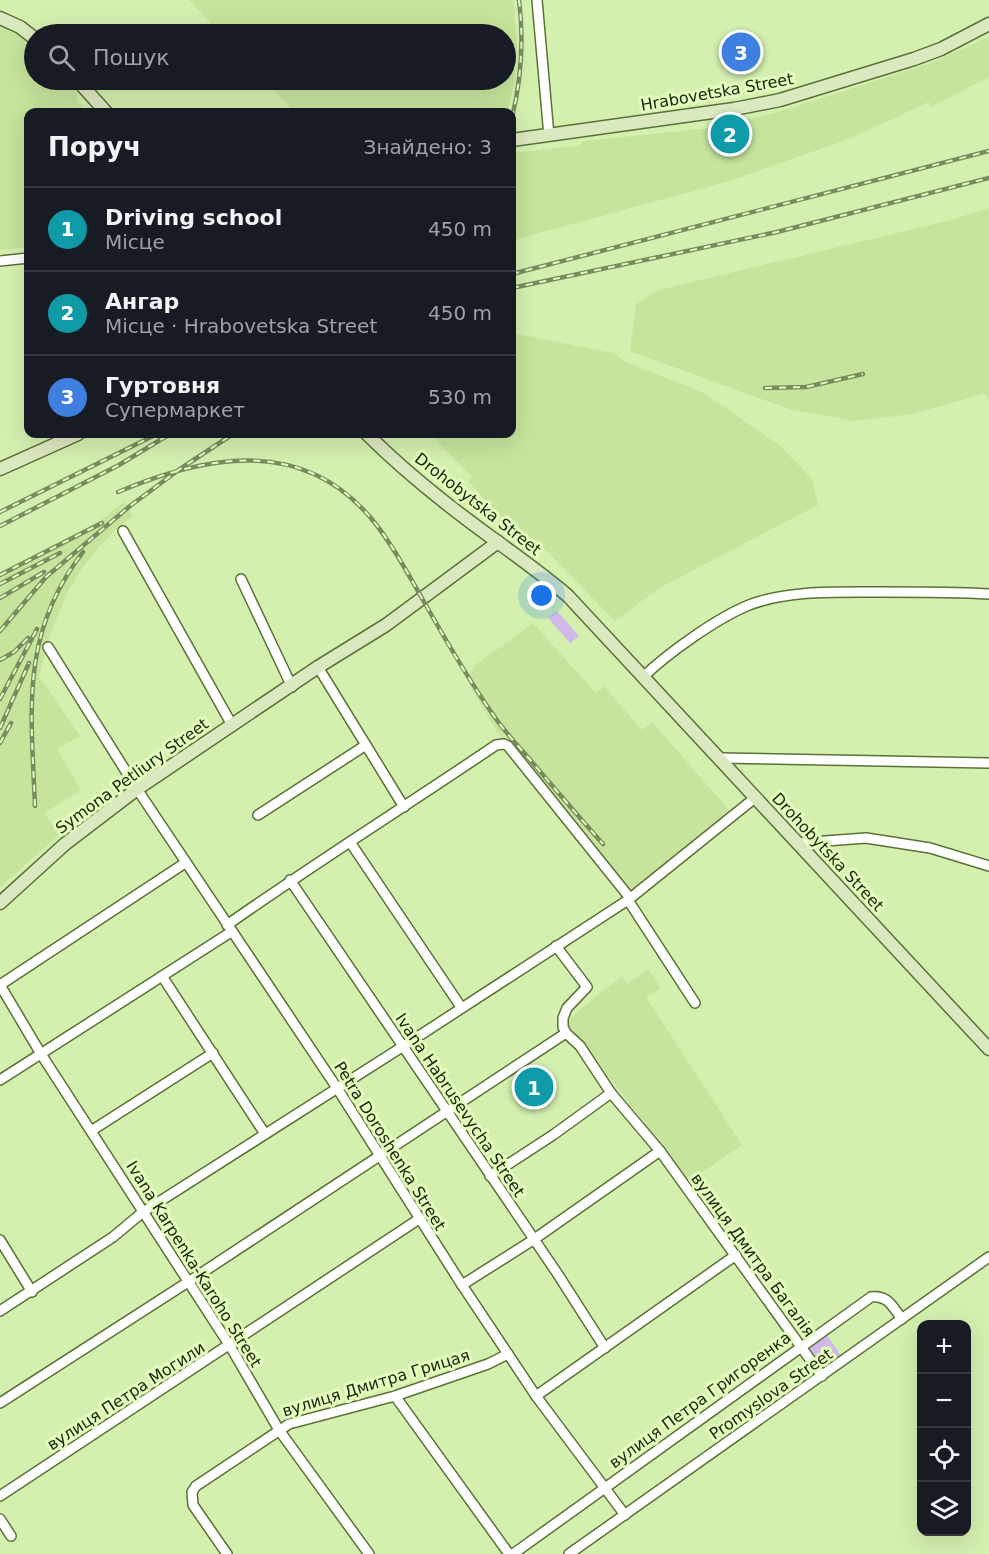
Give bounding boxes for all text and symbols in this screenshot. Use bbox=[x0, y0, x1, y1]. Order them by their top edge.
search box bbox=[24, 24, 516, 90]
pin: 3 bbox=[722, 29, 760, 74]
icon: search bbox=[45, 41, 78, 74]
text: Пошук bbox=[93, 45, 169, 70]
street label: Hrabovetska Street bbox=[639, 69, 795, 115]
pin: 2 bbox=[710, 112, 750, 156]
text: Поруч bbox=[48, 132, 141, 162]
text: Знайдено: 3 bbox=[364, 135, 492, 159]
text: Driving school bbox=[105, 205, 282, 230]
text: 1 bbox=[61, 217, 74, 241]
text: 450 m bbox=[428, 217, 492, 241]
text: Місце bbox=[105, 230, 165, 254]
text: Ангар bbox=[105, 289, 179, 314]
text: 2 bbox=[61, 301, 74, 325]
text: 450 m bbox=[428, 301, 492, 325]
text: Місце · Hrabovetska Street bbox=[105, 314, 377, 338]
text: Гуртовня bbox=[105, 373, 220, 398]
text: 3 bbox=[61, 385, 74, 409]
text: 530 m bbox=[428, 385, 492, 409]
text: Супермаркет bbox=[105, 398, 245, 422]
street label: Drohobytska Street bbox=[411, 449, 545, 559]
your location bbox=[527, 581, 556, 610]
street label: Symona Petliury Street bbox=[52, 714, 212, 838]
street label: Drohobytska Street bbox=[768, 789, 888, 915]
street label: Ivana Habrusevycha Street bbox=[391, 1010, 529, 1200]
street label: Petra Doroshenka Street bbox=[330, 1058, 450, 1234]
pin: 1 bbox=[514, 1064, 554, 1110]
street label: Ivana Karpenka-Karoho Street bbox=[122, 1157, 266, 1371]
street label: вулиця Дмитра Багалія bbox=[687, 1169, 819, 1341]
map controls bbox=[917, 1320, 971, 1536]
button: + bbox=[917, 1320, 971, 1374]
street label: вулиця Петра Григоренка bbox=[606, 1328, 794, 1472]
street label: вулиця Петра Могили bbox=[44, 1338, 208, 1454]
street label: Promyslova Street bbox=[706, 1344, 836, 1444]
street label: вулиця Дмитра Грицая bbox=[280, 1345, 472, 1421]
button: − bbox=[917, 1374, 971, 1428]
button: locate bbox=[917, 1428, 971, 1482]
button: layers bbox=[917, 1482, 971, 1536]

